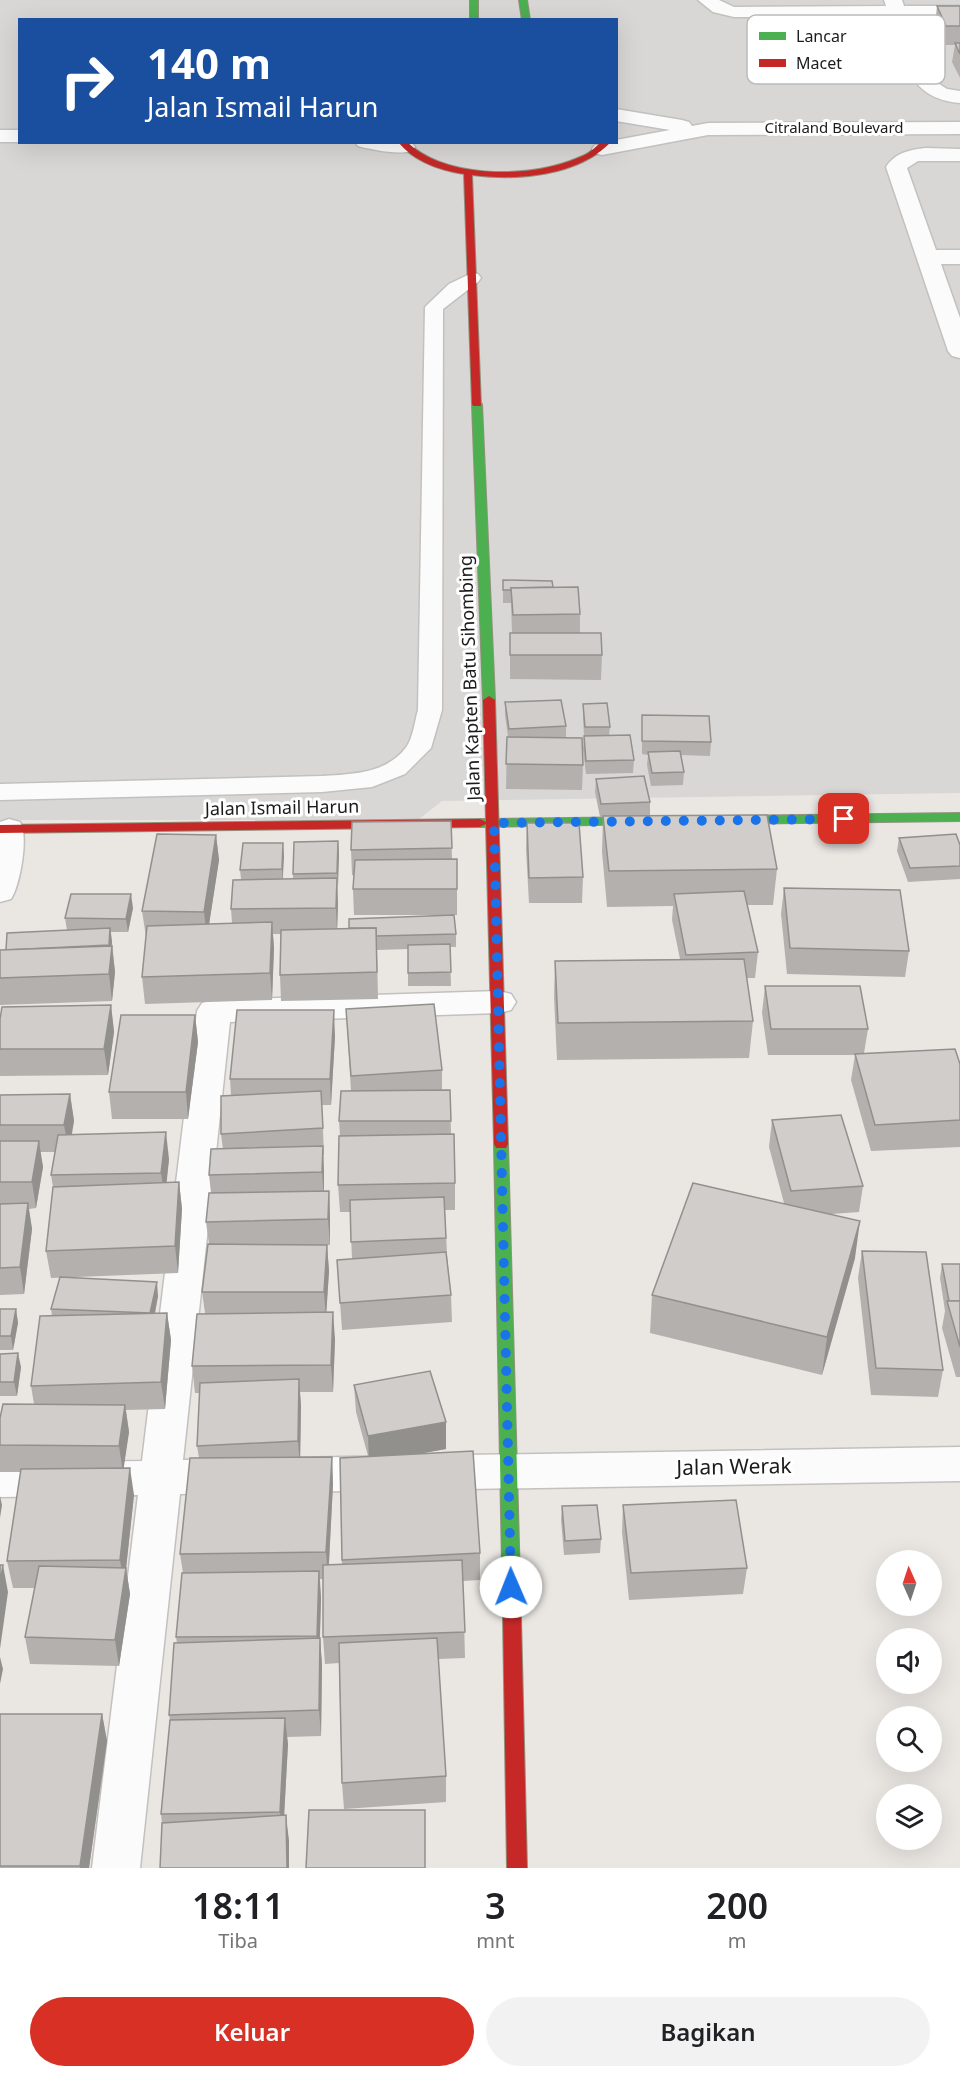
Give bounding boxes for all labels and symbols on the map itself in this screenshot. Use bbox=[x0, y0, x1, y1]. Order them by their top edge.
legend bbox=[747, 15, 945, 84]
text: Lancar bbox=[796, 25, 847, 47]
text: Macet bbox=[796, 52, 842, 74]
street label: Citraland Boulevard bbox=[764, 117, 904, 137]
street label: Jalan Kapten Batu Sihombing bbox=[453, 555, 485, 803]
pin bbox=[818, 793, 869, 844]
street label: Jalan Ismail Harun bbox=[203, 794, 359, 820]
street label: Jalan Werak bbox=[674, 1451, 793, 1481]
north arrow bbox=[876, 1550, 942, 1616]
position arrow bbox=[479, 1555, 543, 1619]

